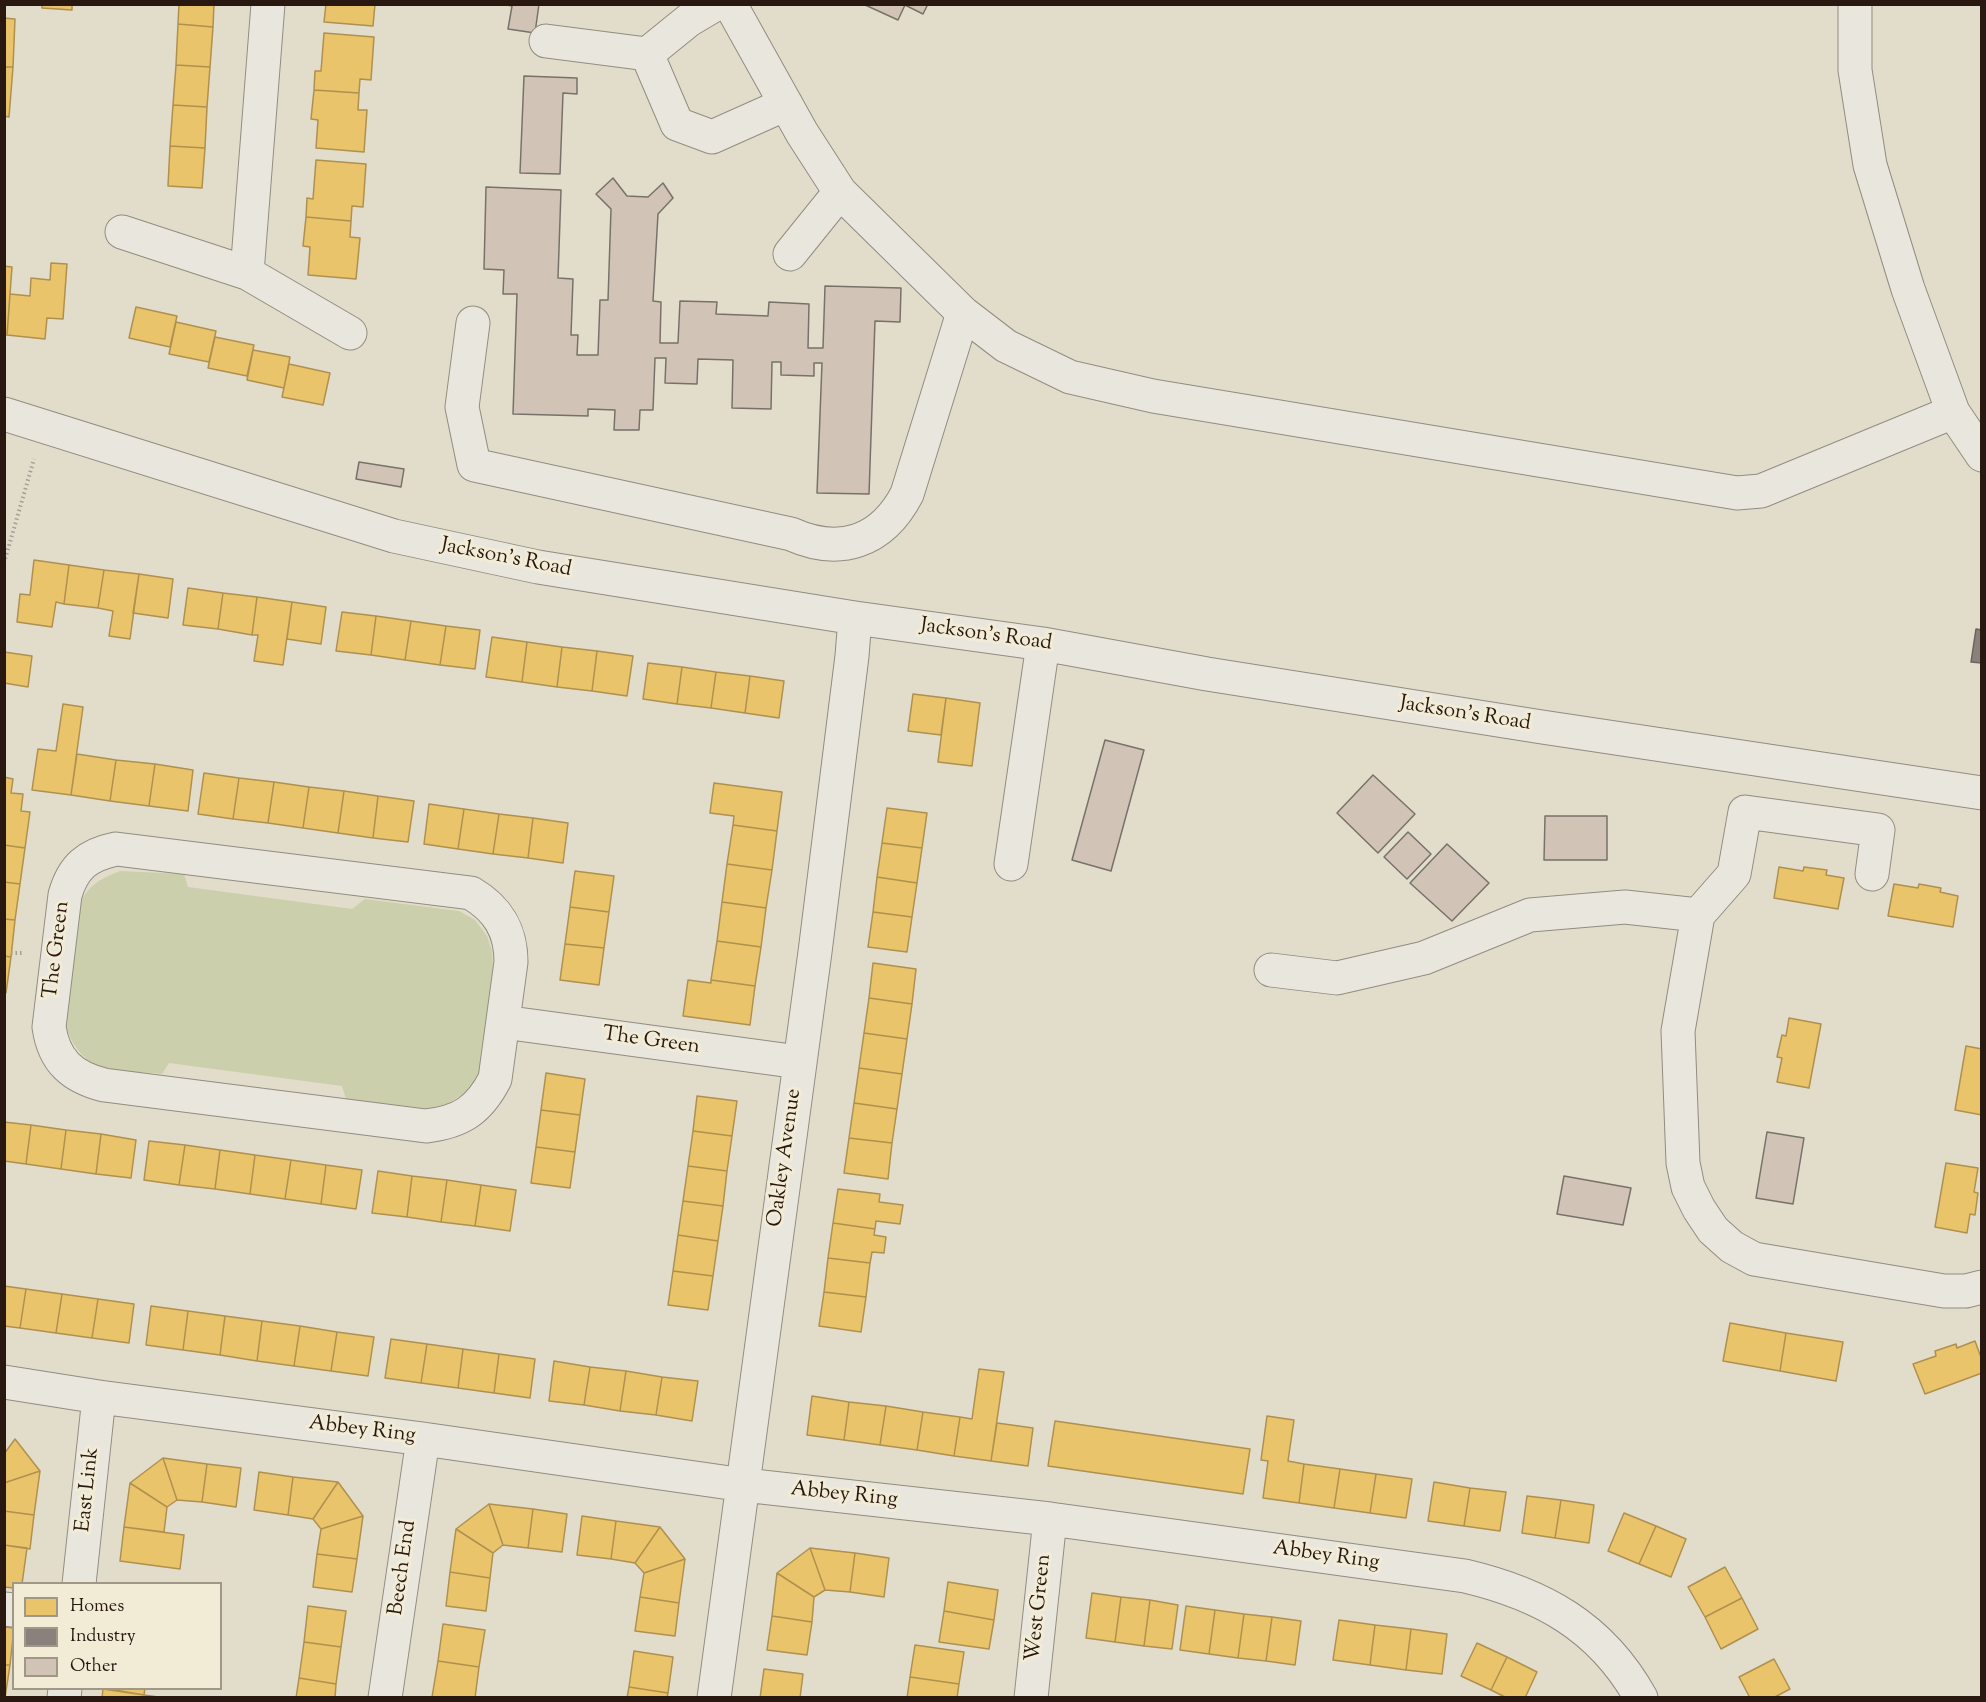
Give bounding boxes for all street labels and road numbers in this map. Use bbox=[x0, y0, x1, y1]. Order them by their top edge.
street label: Jackson's Road bbox=[438, 534, 574, 584]
street label: Jackson's Road bbox=[919, 614, 1053, 658]
street label: Jackson's Road bbox=[1397, 692, 1533, 738]
street label: The Green bbox=[40, 900, 76, 1000]
street label: The Green bbox=[601, 1023, 701, 1061]
street label: Oakley Avenue bbox=[764, 1087, 808, 1229]
street label: Abbey Ring bbox=[307, 1412, 417, 1450]
street label: East Link bbox=[72, 1447, 106, 1533]
street label: Abbey Ring bbox=[789, 1478, 899, 1514]
street label: Beech End bbox=[385, 1519, 423, 1617]
street label: Abbey Ring bbox=[1271, 1537, 1381, 1577]
street label: West Green bbox=[1022, 1553, 1058, 1663]

